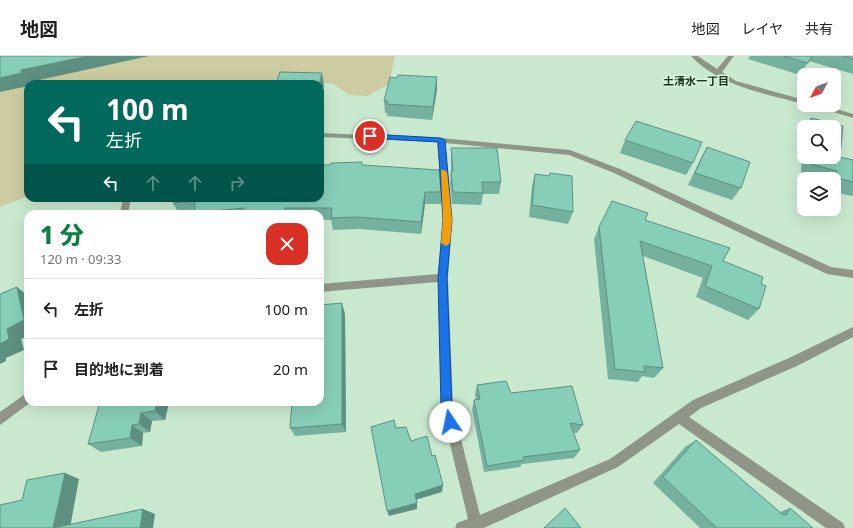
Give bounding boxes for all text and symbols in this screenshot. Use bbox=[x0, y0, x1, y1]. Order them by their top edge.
text: 地図 bbox=[20, 16, 58, 42]
text: 地図 bbox=[691, 19, 719, 38]
text: レイヤ bbox=[741, 19, 783, 38]
text: 共有 bbox=[805, 19, 833, 38]
north arrow bbox=[797, 68, 841, 112]
map controls bbox=[797, 68, 841, 216]
district label: 土清水一丁目 bbox=[663, 73, 729, 88]
text: 100 m bbox=[106, 90, 189, 128]
icon: left bbox=[40, 96, 92, 148]
pin bbox=[353, 119, 387, 153]
button: search bbox=[797, 120, 841, 164]
icon: arrive bbox=[359, 125, 381, 147]
text: 左折 bbox=[106, 128, 142, 152]
icon: left bbox=[100, 172, 122, 194]
icon: ahead bbox=[142, 172, 164, 194]
icon: ahead bbox=[184, 172, 206, 194]
icon: right bbox=[226, 172, 248, 194]
button: layers bbox=[797, 172, 841, 216]
text: 1 分 bbox=[40, 218, 84, 251]
button: close bbox=[266, 223, 308, 265]
text: 120 m · 09:33 bbox=[40, 250, 121, 268]
icon: left bbox=[40, 298, 62, 320]
text: 左折 bbox=[74, 299, 104, 319]
text: 100 m bbox=[264, 299, 308, 319]
icon: arrive bbox=[40, 358, 62, 380]
text: 目的地に到着 bbox=[74, 359, 164, 379]
text: 20 m bbox=[273, 359, 308, 379]
position arrow bbox=[429, 401, 471, 443]

